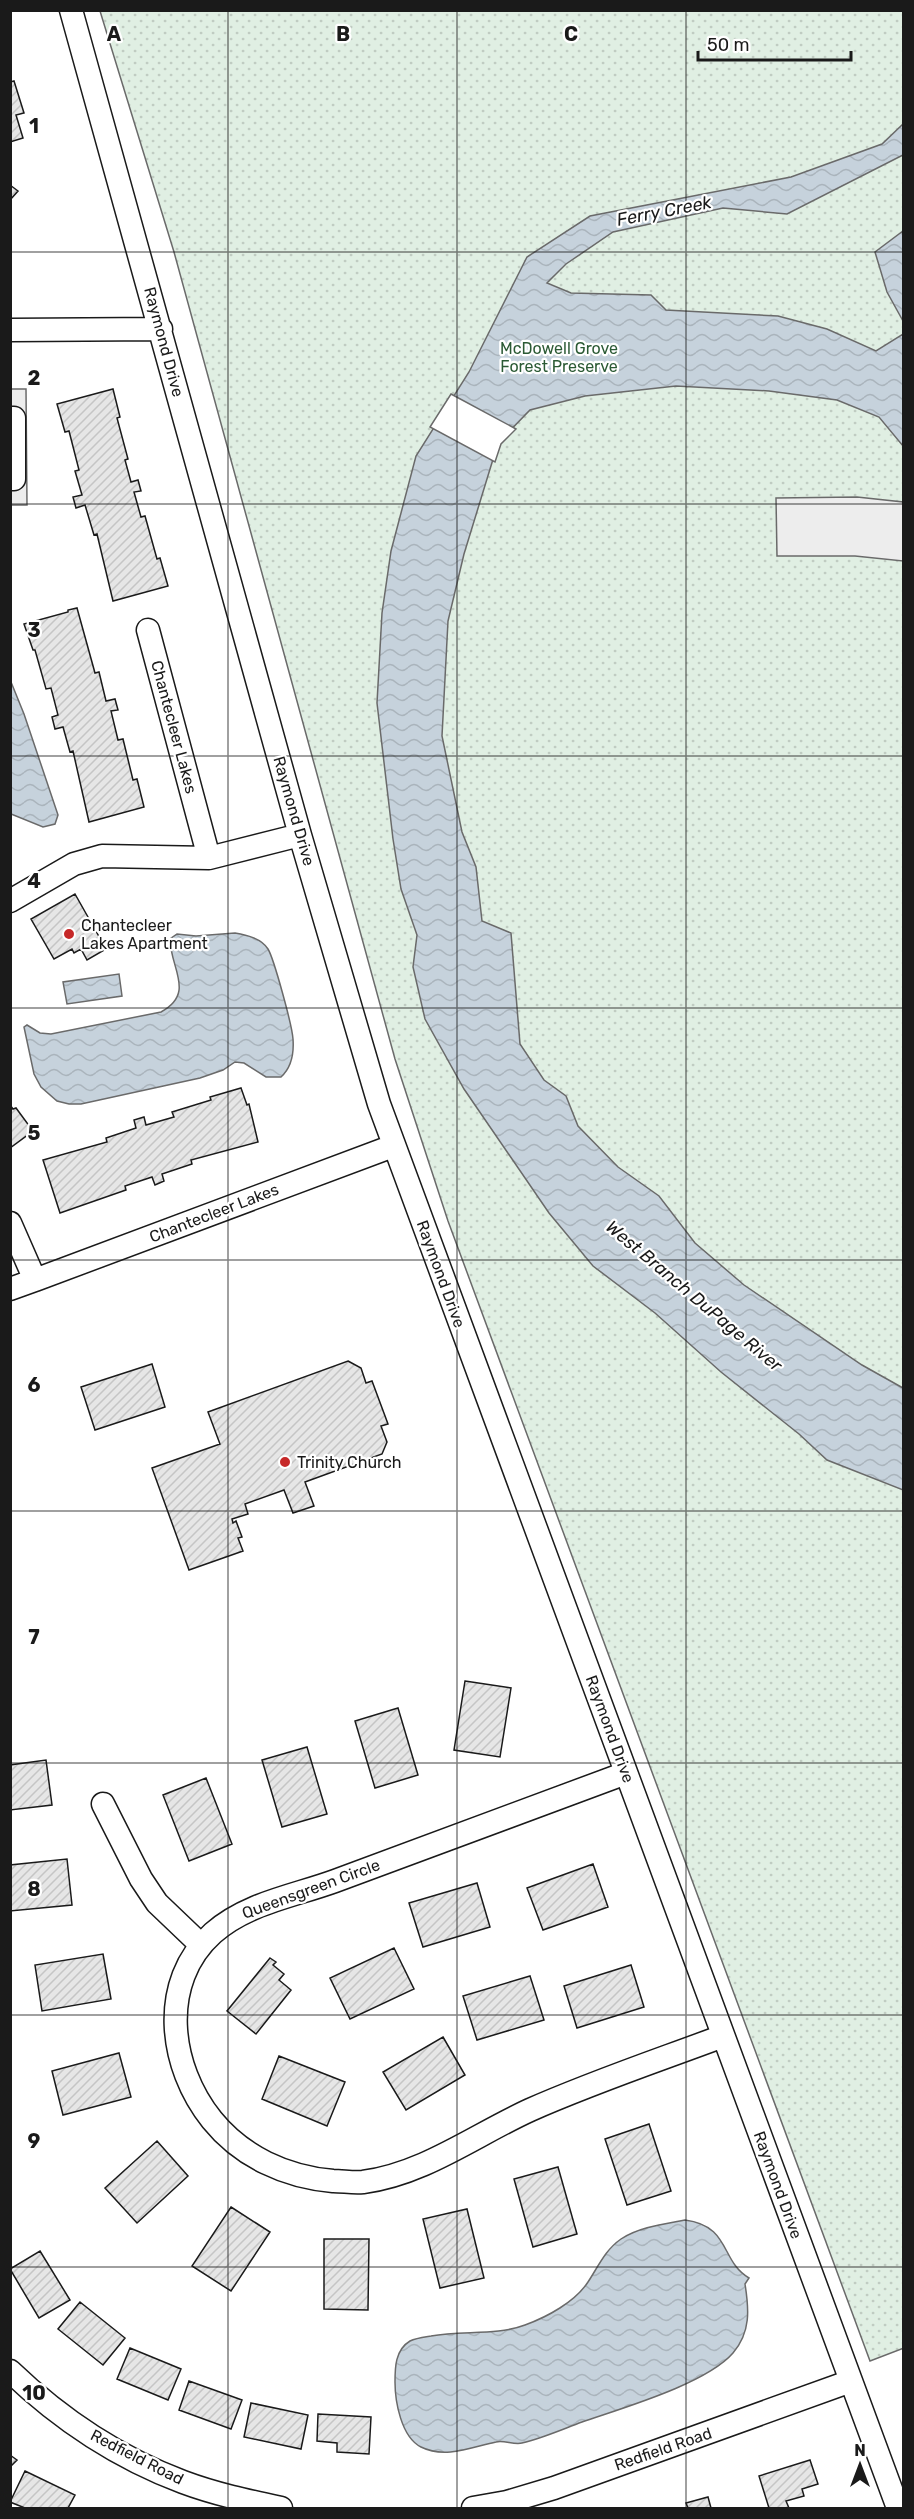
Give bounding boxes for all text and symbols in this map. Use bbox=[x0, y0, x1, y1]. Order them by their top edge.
text: A bbox=[107, 22, 122, 46]
text: B bbox=[336, 22, 350, 46]
text: C bbox=[564, 22, 578, 46]
scale bar bbox=[698, 24, 851, 62]
text: 50 m bbox=[707, 34, 750, 56]
text: 1 bbox=[29, 114, 39, 138]
water label: Ferry Creek bbox=[615, 191, 714, 231]
street label: Raymond Drive bbox=[140, 285, 188, 399]
park label: McDowell Grove Forest Preserve bbox=[500, 339, 618, 376]
text: 2 bbox=[28, 366, 41, 390]
text: 3 bbox=[27, 618, 41, 642]
street label: Chantecleer Lakes bbox=[147, 658, 201, 796]
street label: Raymond Drive bbox=[269, 754, 319, 868]
text: 4 bbox=[27, 869, 41, 893]
place label: Chantecleer Lakes Apartment bbox=[81, 916, 208, 953]
marker: Chantecleer Lakes Apartment bbox=[62, 927, 76, 941]
text: 5 bbox=[28, 1121, 41, 1145]
street label: Chantecleer Lakes bbox=[147, 1180, 281, 1246]
water label: West Branch DuPage River bbox=[601, 1216, 788, 1377]
street label: Raymond Drive bbox=[413, 1218, 469, 1330]
text: 6 bbox=[27, 1373, 41, 1397]
place label: Trinity Church bbox=[297, 1453, 402, 1472]
marker: Trinity Church bbox=[278, 1455, 292, 1469]
text: 7 bbox=[28, 1625, 40, 1649]
street label: Raymond Drive bbox=[582, 1673, 638, 1785]
street label: Queensgreen Circle bbox=[239, 1855, 383, 1923]
text: 8 bbox=[27, 1877, 41, 1901]
text: 9 bbox=[28, 2129, 41, 2153]
street label: Raymond Drive bbox=[750, 2129, 806, 2241]
text: 10 bbox=[22, 2381, 46, 2405]
street label: Redfield Road bbox=[612, 2423, 714, 2475]
street label: Redfield Road bbox=[87, 2425, 187, 2489]
north arrow bbox=[830, 2435, 890, 2495]
text: N bbox=[854, 2441, 866, 2460]

